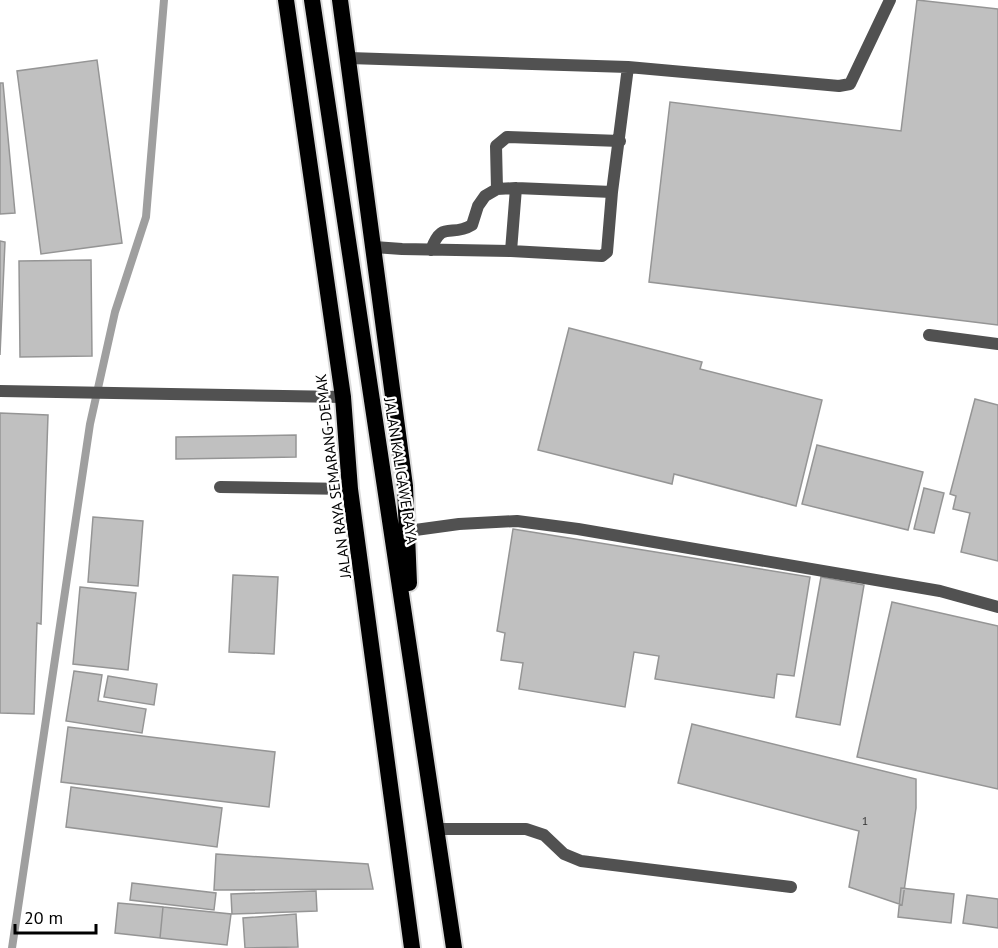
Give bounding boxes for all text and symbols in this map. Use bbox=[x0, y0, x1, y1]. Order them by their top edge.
street label: JALAN RAYA SEMARANG-DEMAK bbox=[311, 373, 355, 580]
street label: JALAN KALIGAWE RAYA bbox=[380, 395, 422, 546]
house number: 1 bbox=[862, 813, 868, 828]
scale bar bbox=[15, 897, 96, 935]
text: 20 m bbox=[24, 906, 63, 929]

